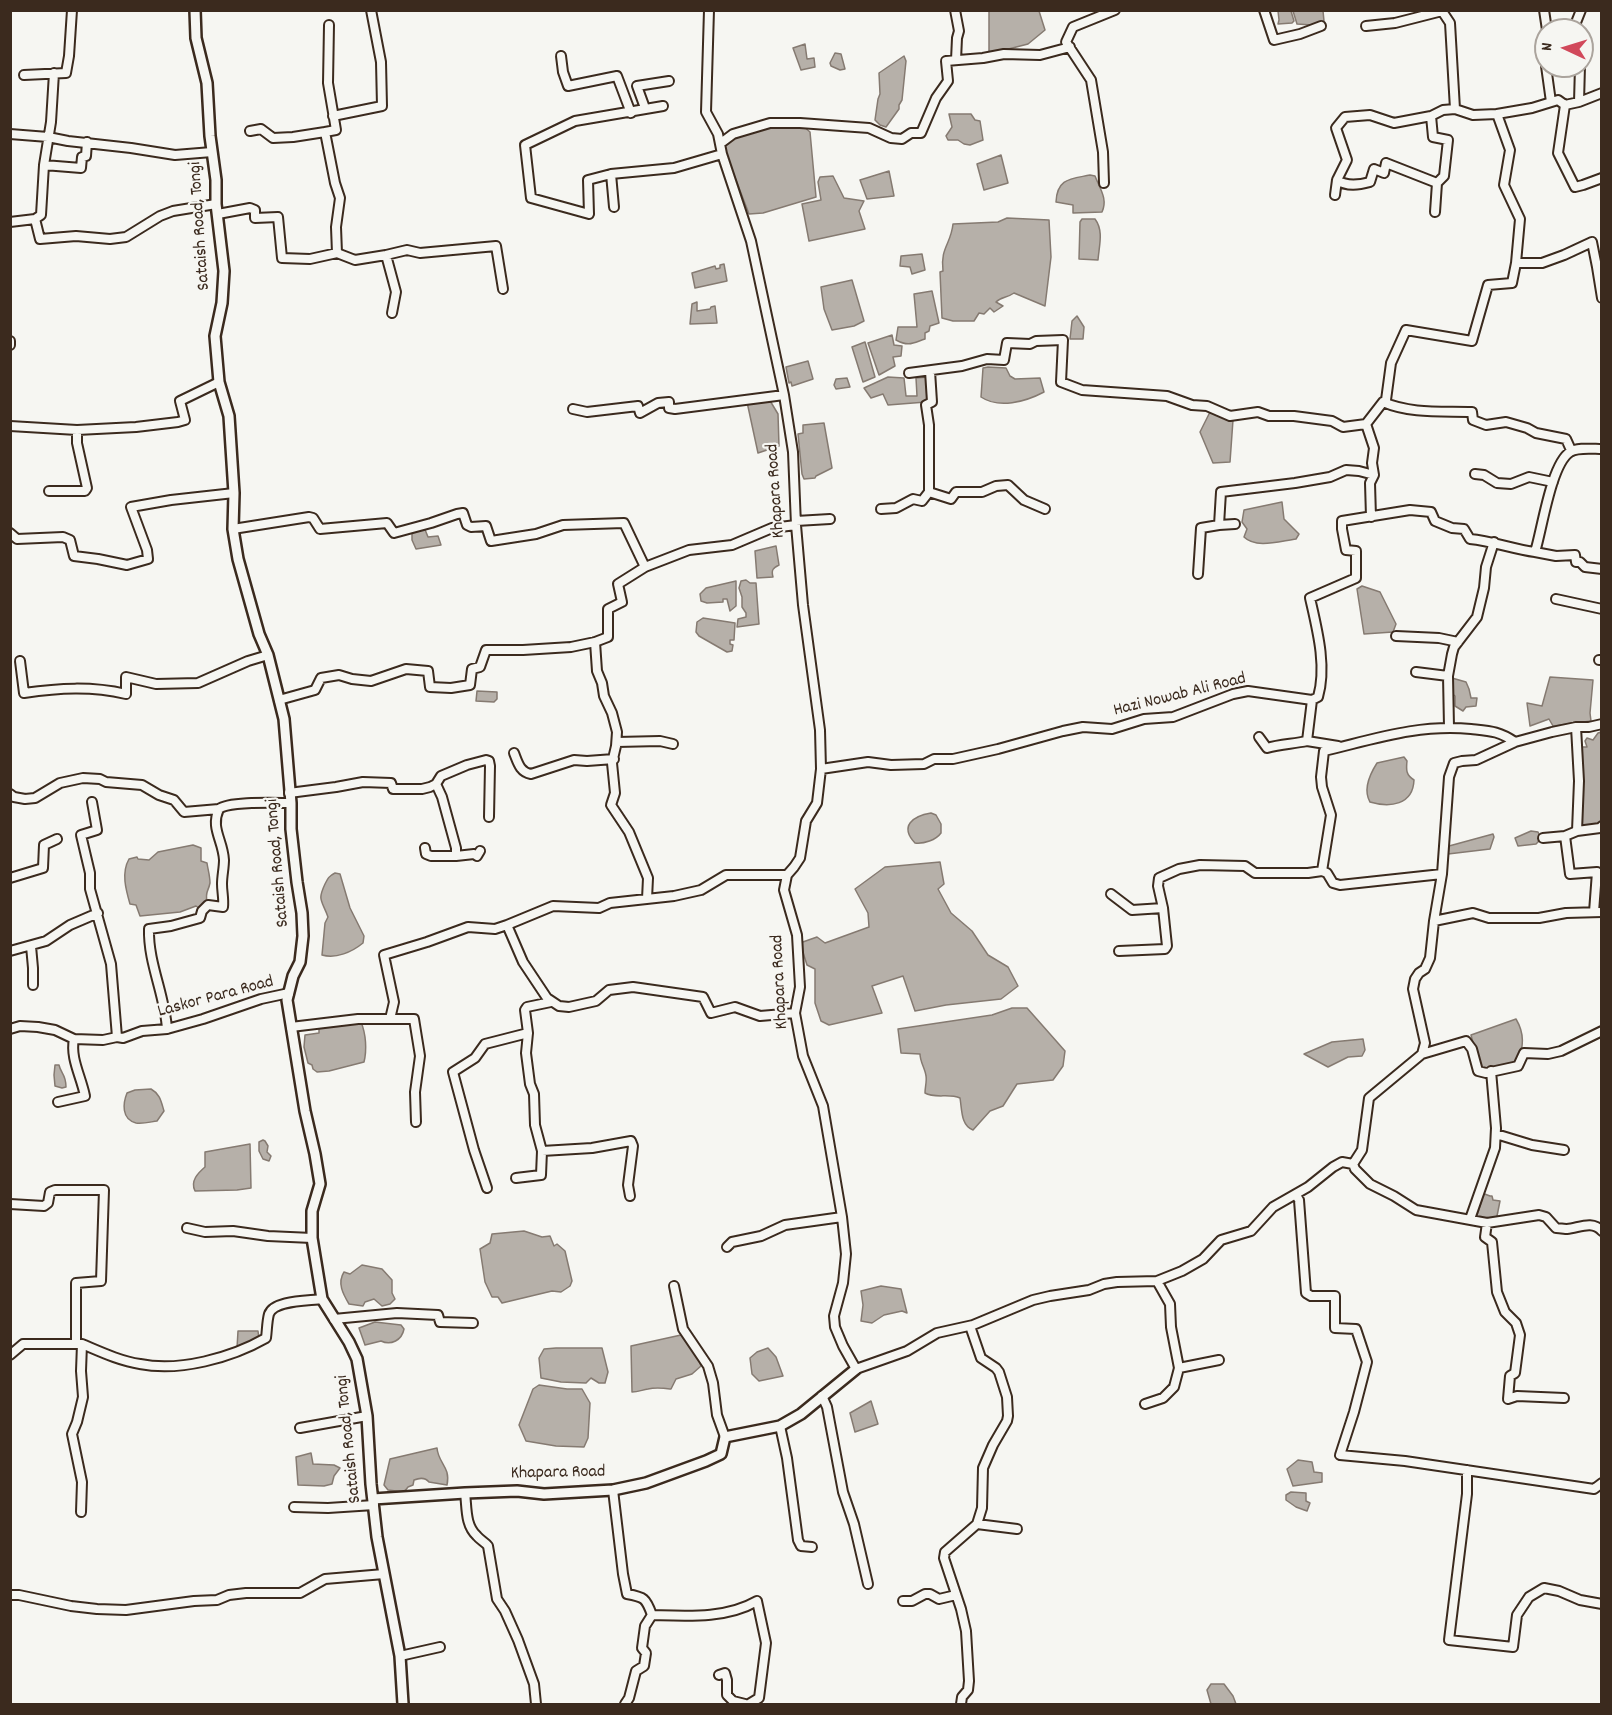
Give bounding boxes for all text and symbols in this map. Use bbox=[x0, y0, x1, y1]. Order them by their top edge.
north arrow bbox=[1534, 18, 1594, 78]
text: N bbox=[1536, 42, 1559, 52]
street label: Sataish Road, Tongi bbox=[186, 161, 216, 291]
street label: Khapara Road bbox=[763, 443, 791, 539]
street label: Hazi Nowab Ali Road bbox=[1111, 669, 1249, 723]
street label: Sataish Road, Tongi bbox=[263, 798, 295, 928]
street label: Khapara Road bbox=[768, 934, 794, 1030]
street label: Laskor Para Road bbox=[156, 972, 276, 1024]
street label: Sataish Road, Tongi bbox=[333, 1374, 367, 1504]
street label: Khapara Road bbox=[510, 1462, 606, 1486]

